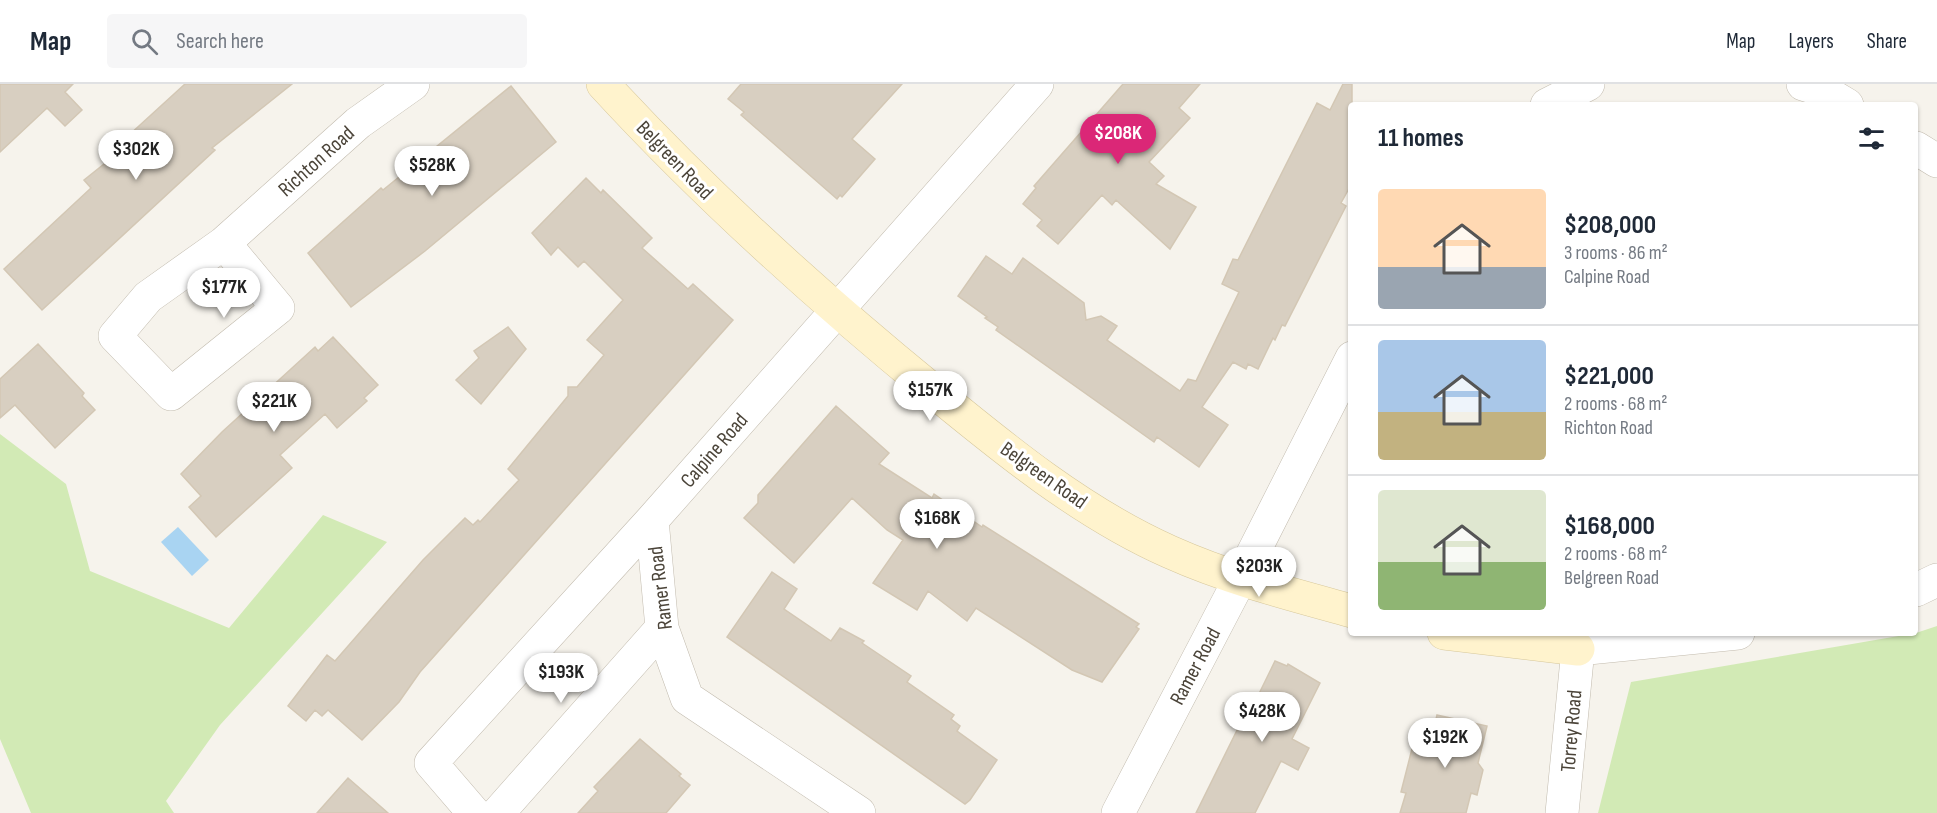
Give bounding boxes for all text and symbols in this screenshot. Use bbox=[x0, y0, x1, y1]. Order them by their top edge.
search box bbox=[107, 14, 527, 68]
text: Map bbox=[30, 25, 71, 58]
icon: search bbox=[128, 25, 161, 58]
text: Search here bbox=[176, 28, 264, 55]
text: Map bbox=[1726, 29, 1755, 54]
text: Layers bbox=[1788, 29, 1834, 54]
text: Share bbox=[1867, 29, 1907, 54]
pin: $208K bbox=[1076, 114, 1160, 165]
street label: Belgreen Road bbox=[631, 116, 718, 205]
street label: Richton Road bbox=[273, 121, 359, 202]
text: $208K bbox=[1094, 121, 1142, 145]
icon: filters bbox=[1855, 122, 1888, 155]
text: 11 homes bbox=[1378, 123, 1464, 154]
pin: $302K bbox=[94, 130, 178, 181]
text: $302K bbox=[112, 137, 160, 161]
pin: $528K bbox=[390, 146, 474, 197]
text: $528K bbox=[408, 153, 456, 177]
text: $208,000 bbox=[1564, 210, 1656, 241]
icon: home bbox=[1426, 213, 1498, 285]
text: 3 rooms · 86 m² bbox=[1564, 241, 1668, 265]
text: Calpine Road bbox=[1564, 265, 1650, 289]
pin: $177K bbox=[182, 268, 266, 319]
text: $177K bbox=[201, 275, 247, 299]
text: $221,000 bbox=[1564, 361, 1654, 392]
icon: home bbox=[1426, 364, 1498, 436]
pin: $157K bbox=[888, 371, 972, 422]
text: $157K bbox=[907, 378, 953, 402]
pin: $221K bbox=[232, 382, 316, 433]
text: $221K bbox=[251, 389, 297, 413]
text: 2 rooms · 68 m² bbox=[1564, 392, 1668, 416]
street label: Calpine Road bbox=[675, 408, 753, 493]
text: Richton Road bbox=[1564, 416, 1653, 440]
street label: Belgreen Road bbox=[996, 437, 1092, 514]
pin: $168K bbox=[895, 499, 979, 550]
text: $168K bbox=[914, 506, 960, 530]
text: $168,000 bbox=[1564, 511, 1655, 542]
icon: home bbox=[1426, 514, 1498, 586]
text: 2 rooms · 68 m² bbox=[1564, 542, 1668, 566]
street label: Ramer Road bbox=[643, 545, 678, 631]
pin: $203K bbox=[1217, 547, 1301, 598]
text: $203K bbox=[1235, 554, 1283, 578]
text: Belgreen Road bbox=[1564, 566, 1659, 590]
street label: Ramer Road bbox=[1165, 623, 1226, 709]
pin: $193K bbox=[519, 653, 603, 704]
text: $193K bbox=[538, 660, 584, 684]
street label: Torrey Road bbox=[1555, 689, 1588, 773]
pin: $428K bbox=[1220, 692, 1304, 743]
text: $428K bbox=[1238, 699, 1286, 723]
pin: $192K bbox=[1403, 718, 1487, 769]
text: $192K bbox=[1422, 725, 1468, 749]

